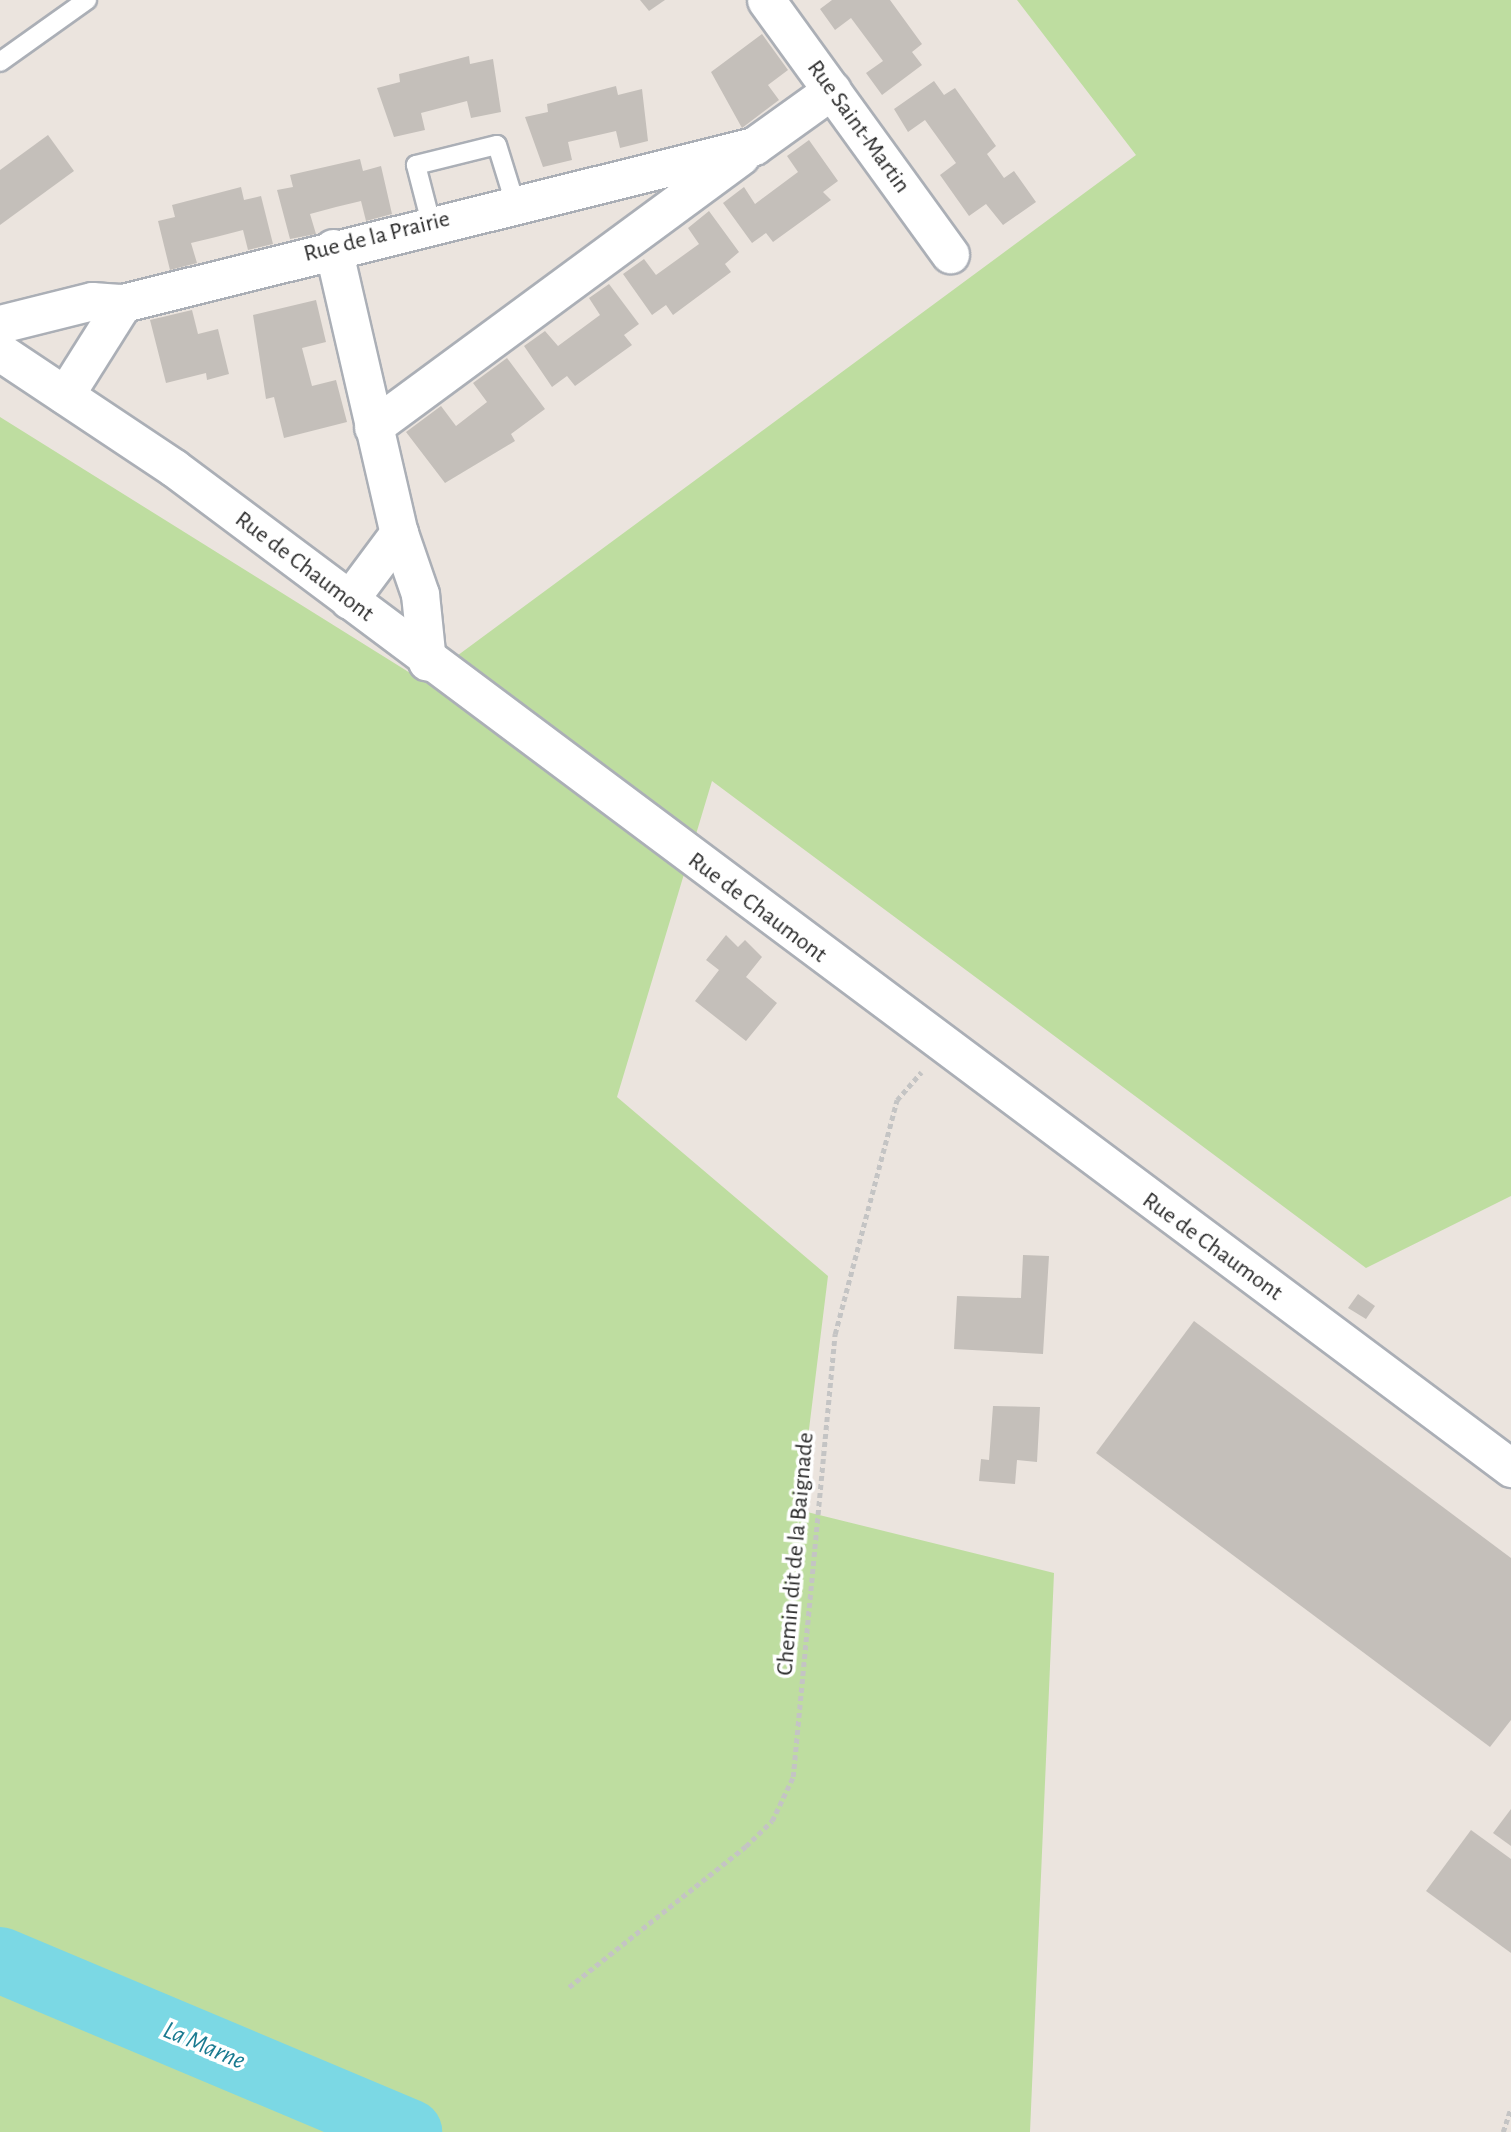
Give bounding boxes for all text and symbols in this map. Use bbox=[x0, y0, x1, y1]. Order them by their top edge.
street label: Rue Saint-Martin bbox=[800, 55, 916, 199]
street label: Rue de la Prairie bbox=[301, 205, 453, 269]
street label: Rue de Chaumont bbox=[229, 505, 379, 629]
street label: Rue de Chaumont bbox=[682, 846, 832, 970]
street label: Rue de Chaumont bbox=[1136, 1186, 1288, 1308]
street label: Chemin dit de la Baignade bbox=[771, 1431, 821, 1677]
water label: La Marne bbox=[158, 2015, 250, 2077]

